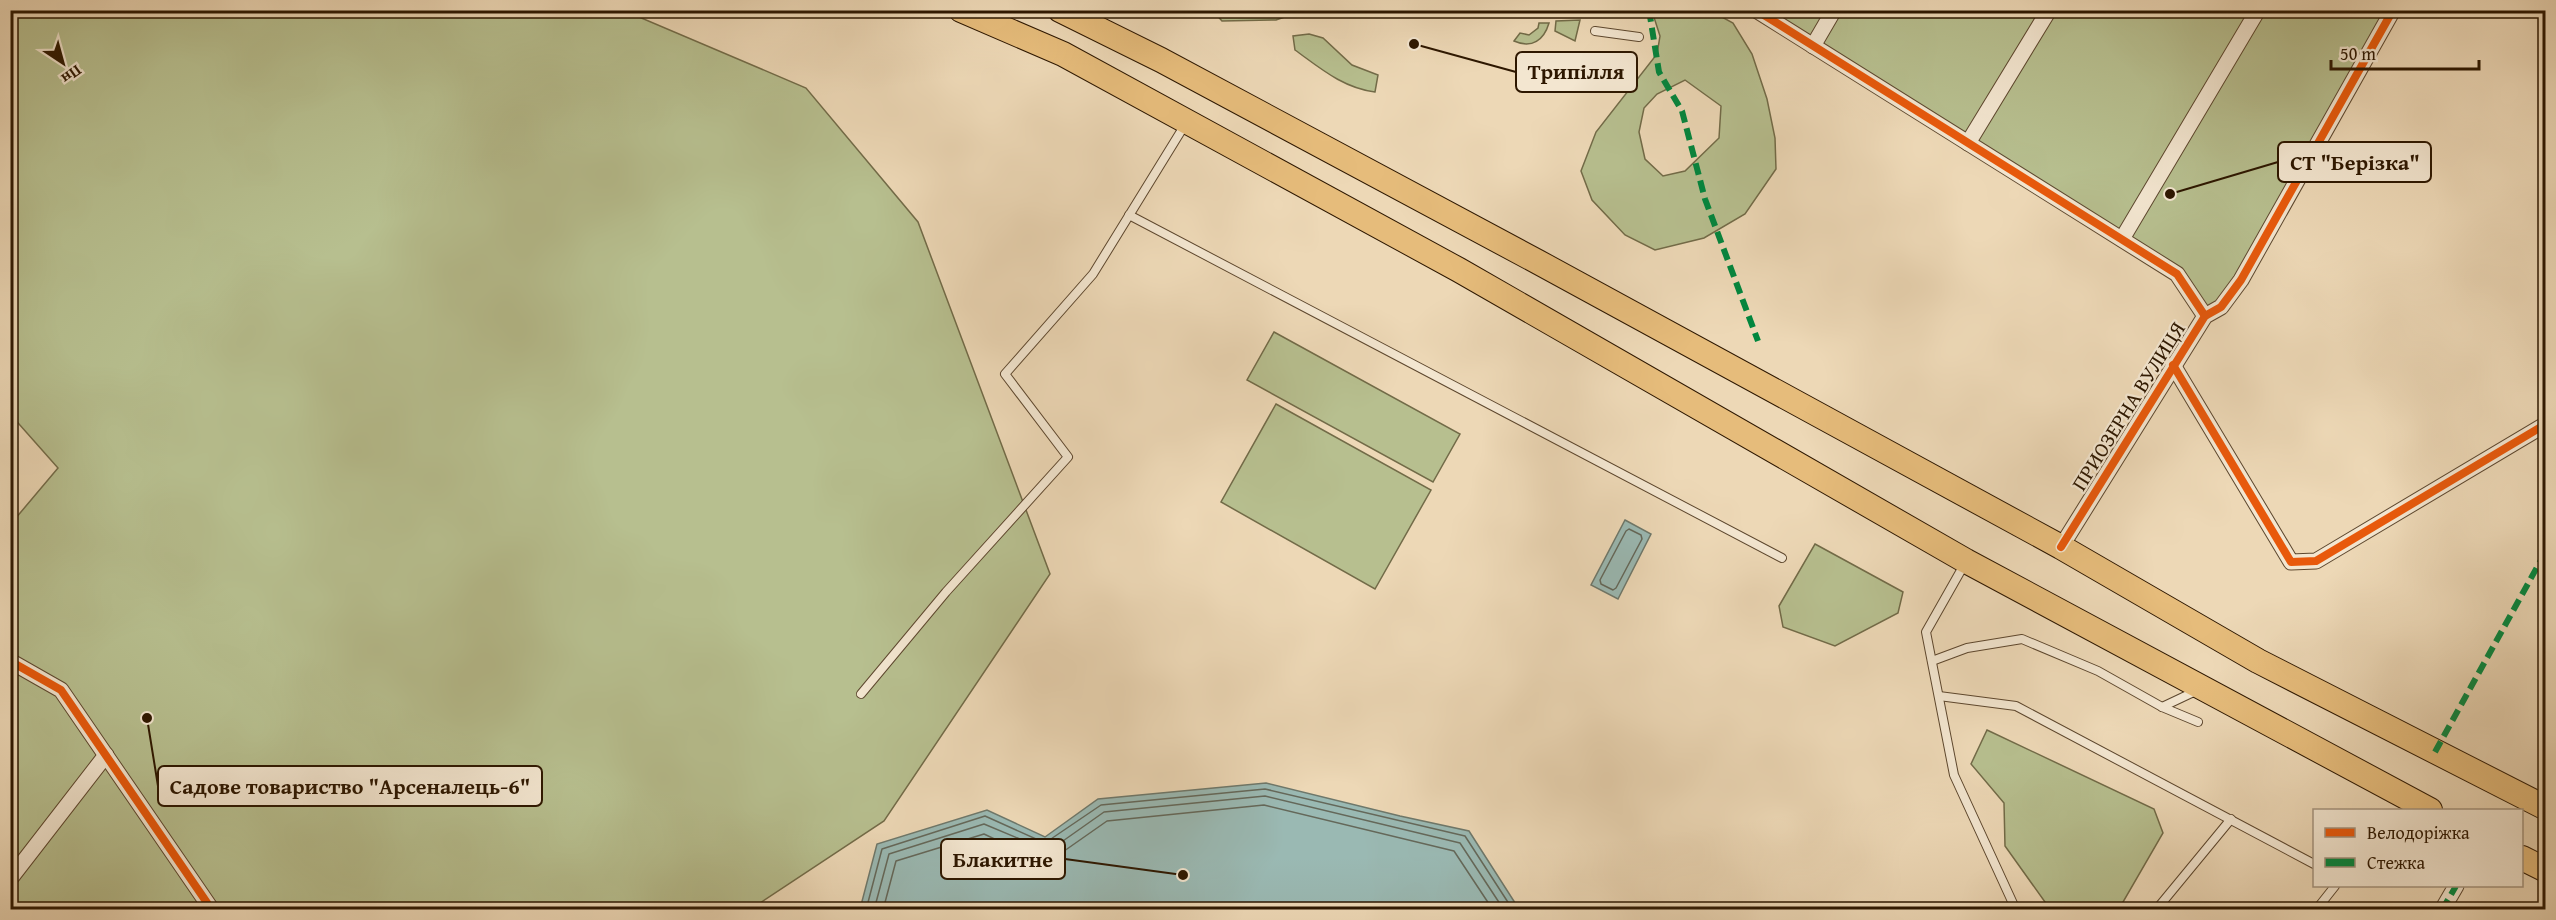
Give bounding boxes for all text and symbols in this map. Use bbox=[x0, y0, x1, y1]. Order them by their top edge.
north arrow bbox=[33, 33, 93, 93]
scale bar bbox=[2331, 33, 2480, 71]
text: 50 m bbox=[2340, 40, 2376, 67]
callout: Трипілля bbox=[1516, 52, 1637, 92]
text: Трипілля bbox=[1528, 55, 1625, 87]
text: Пн bbox=[56, 59, 87, 91]
callout: СТ "Берізка" bbox=[2278, 142, 2431, 182]
text: СТ "Берізка" bbox=[2290, 146, 2420, 178]
street label: ПРИОЗЕРНА ВУЛИЦЯ bbox=[2063, 316, 2193, 496]
callout: Садове товариство "Арсеналець-6" bbox=[158, 766, 542, 806]
text: Садове товариство "Арсеналець-6" bbox=[170, 770, 530, 802]
legend bbox=[2313, 809, 2523, 887]
text: Велодоріжка bbox=[2367, 819, 2470, 846]
callout: Блакитне bbox=[941, 839, 1065, 879]
text: Блакитне bbox=[953, 843, 1053, 875]
text: Стежка bbox=[2367, 849, 2426, 876]

